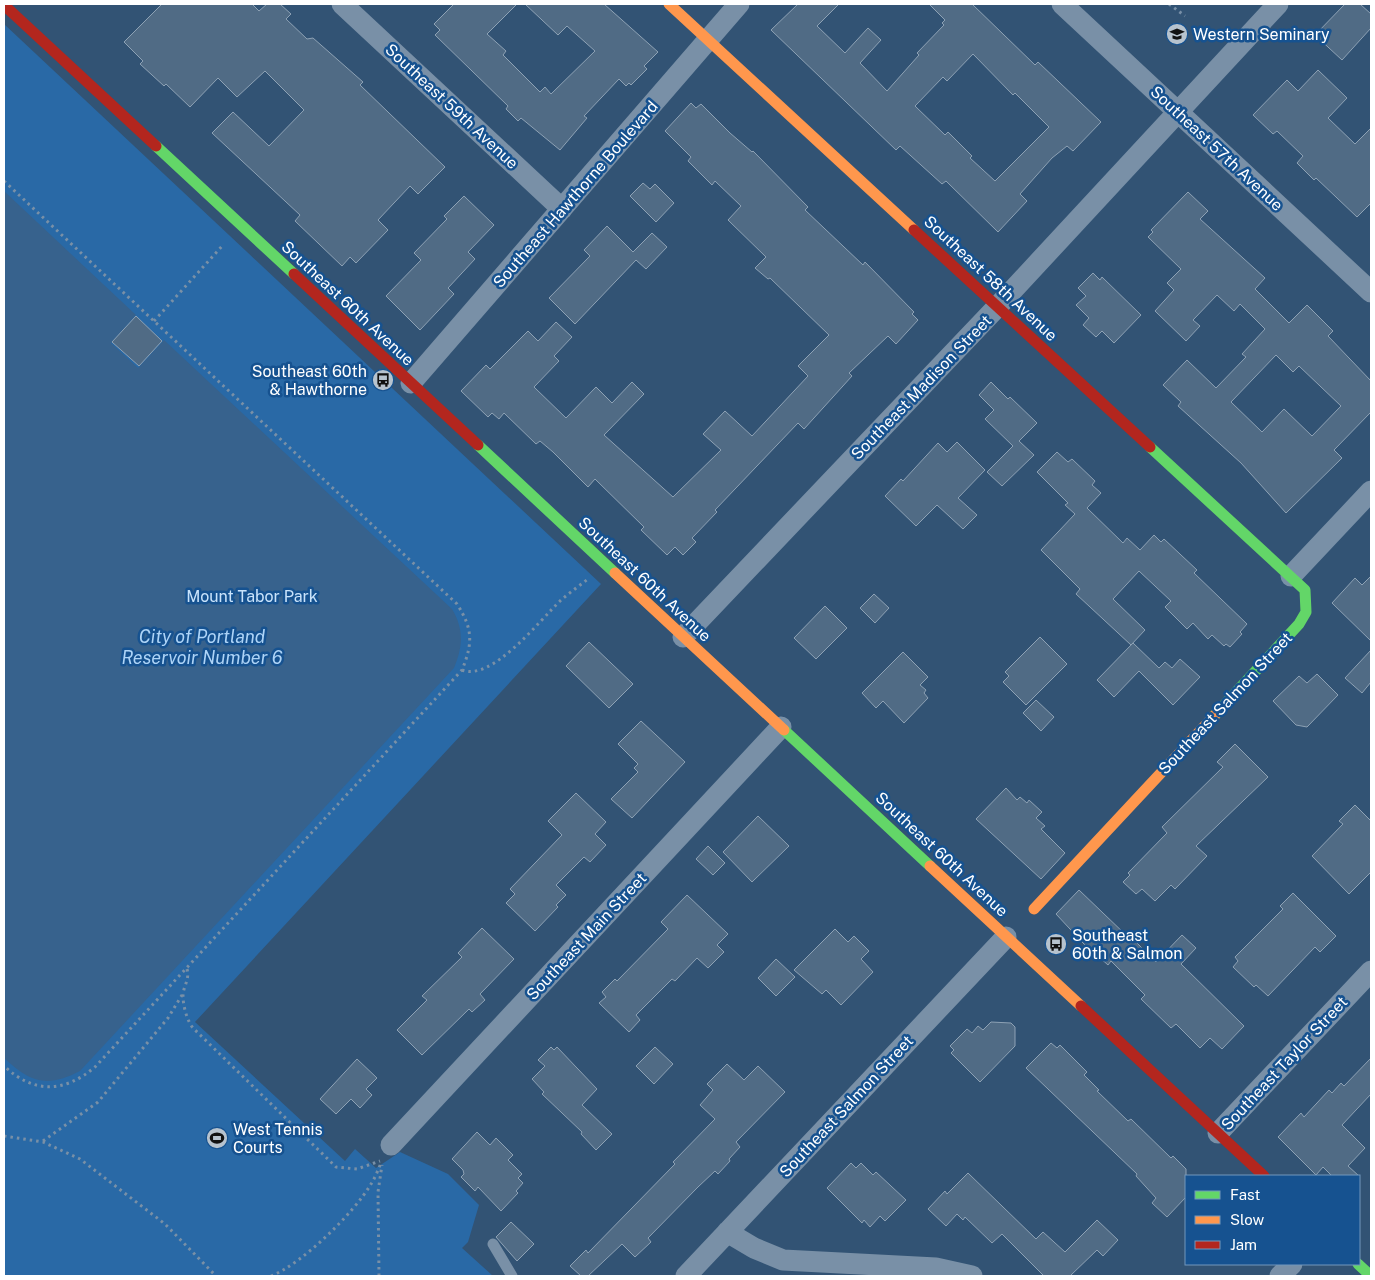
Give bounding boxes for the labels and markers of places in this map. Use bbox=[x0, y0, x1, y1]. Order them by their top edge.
school or university icon: Western Seminary bbox=[1165, 22, 1189, 46]
place label: Western Seminary bbox=[1193, 25, 1330, 44]
place label: Southeast 60th & Hawthorne bbox=[252, 362, 367, 399]
bus stop icon: Southeast 60th & Hawthorne bbox=[371, 368, 395, 392]
place label: Southeast 60th & Salmon bbox=[1072, 926, 1183, 963]
bus stop icon: Southeast 60th & Salmon bbox=[1044, 932, 1068, 956]
place label: West Tennis Courts bbox=[233, 1120, 323, 1157]
sports icon: West Tennis Courts bbox=[205, 1126, 229, 1150]

